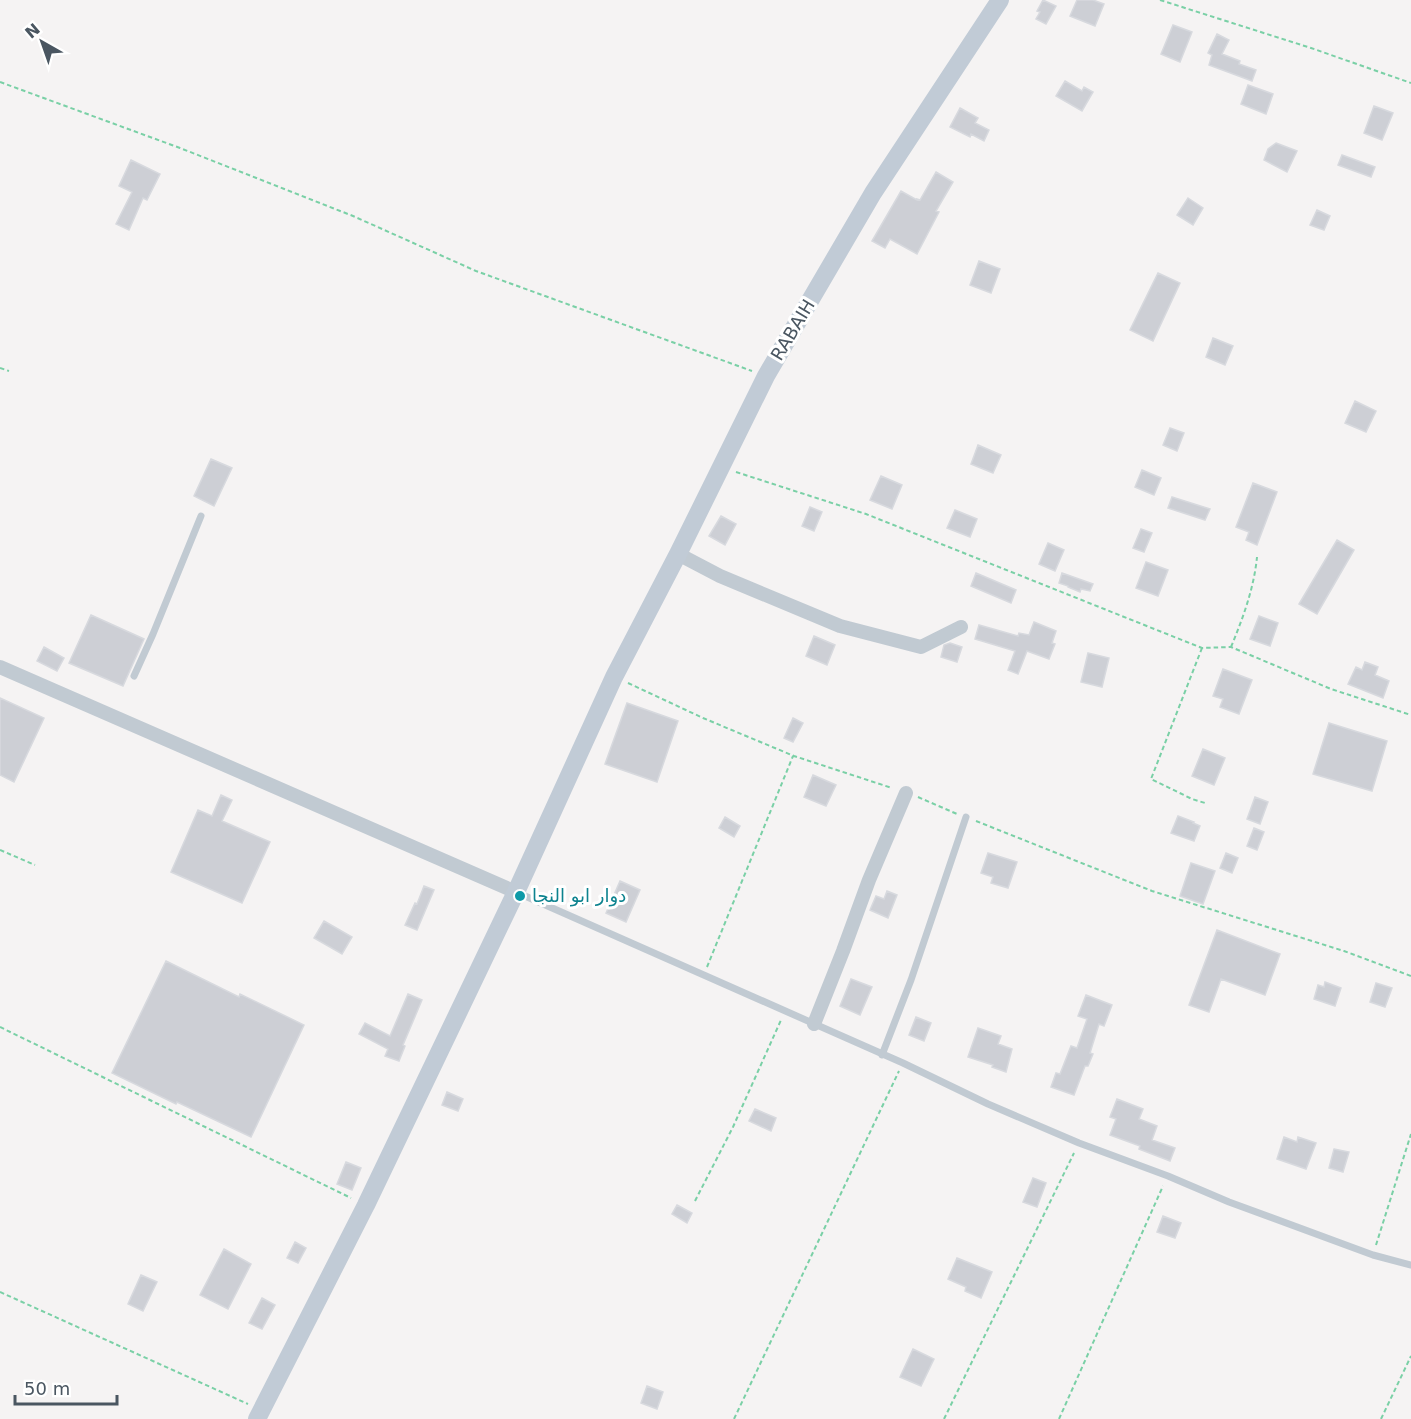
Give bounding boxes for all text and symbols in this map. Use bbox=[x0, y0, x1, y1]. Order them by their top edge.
north arrow bbox=[12, 12, 72, 72]
text: N bbox=[21, 19, 44, 42]
street label: RABAIH bbox=[766, 295, 819, 364]
place label: دوار ابو النجا bbox=[532, 885, 626, 907]
marker: دوار ابو النجا bbox=[513, 889, 527, 903]
scale bar bbox=[15, 1368, 117, 1406]
text: 50 m bbox=[24, 1378, 70, 1399]

